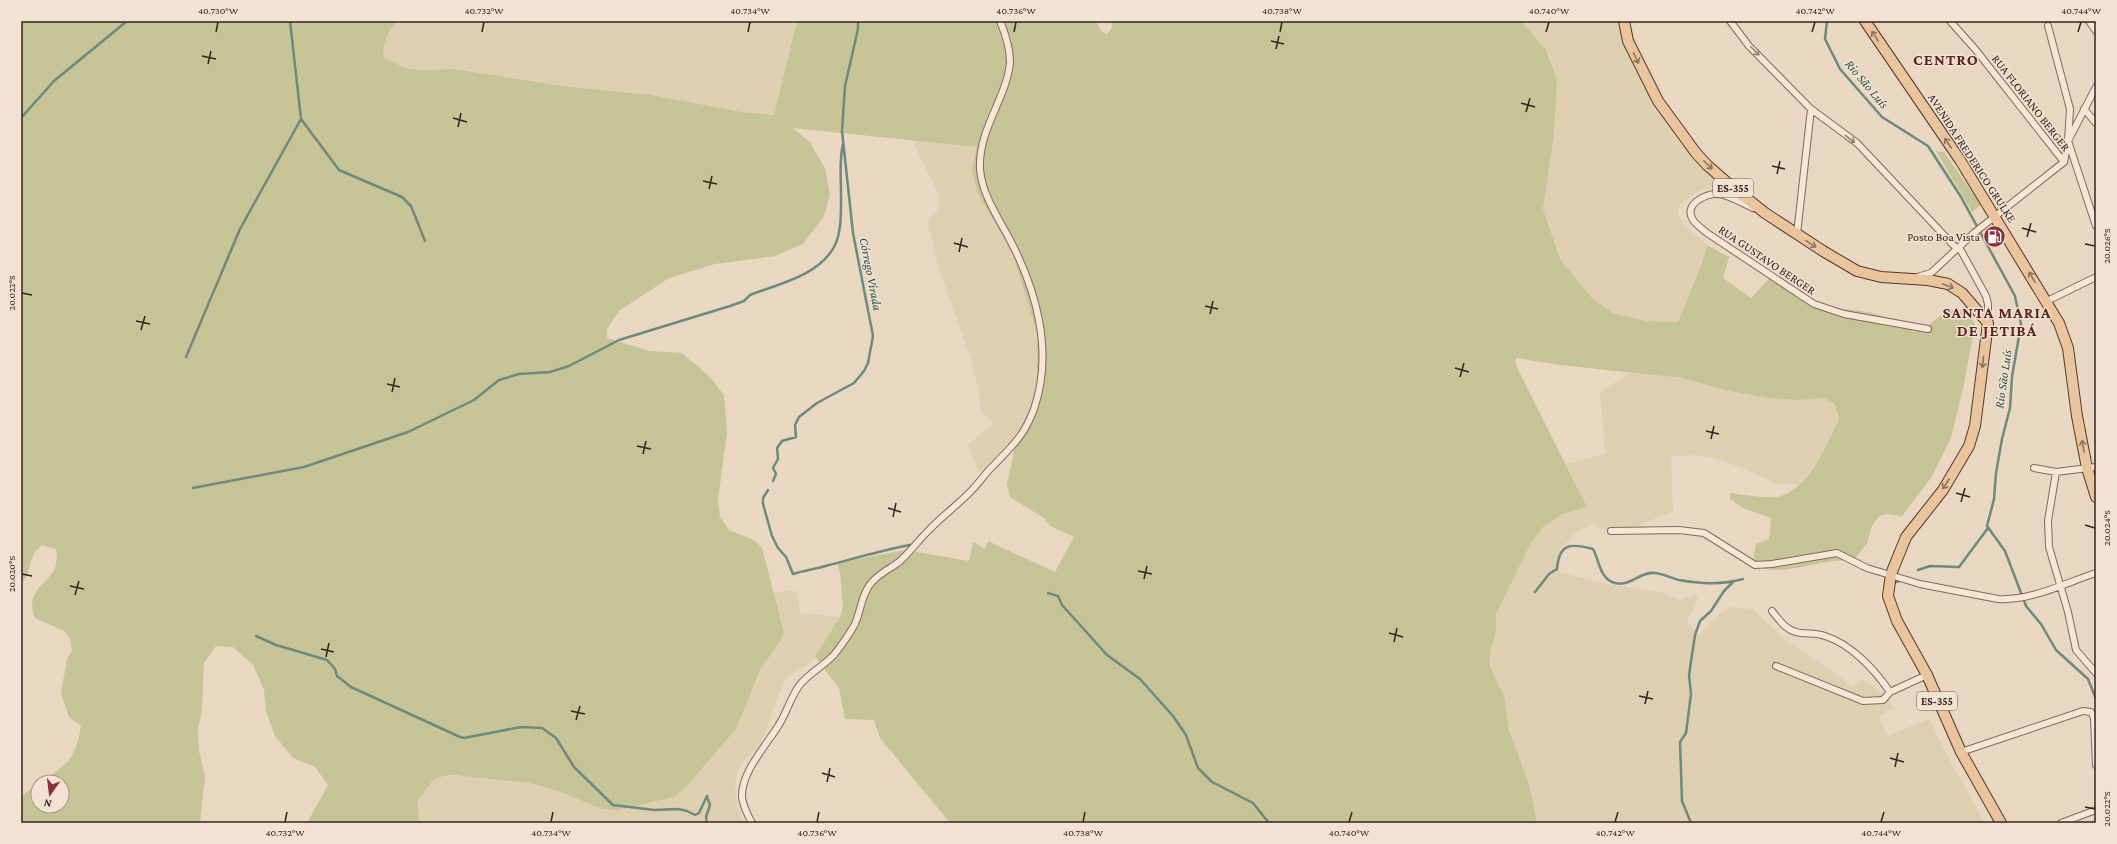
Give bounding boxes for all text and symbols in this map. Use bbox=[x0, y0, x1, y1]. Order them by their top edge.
text: 40.730°W bbox=[198, 5, 239, 16]
text: 40.732°W bbox=[464, 5, 504, 16]
text: 40.734°W bbox=[730, 5, 771, 16]
text: 40.736°W bbox=[996, 5, 1036, 16]
text: 40.738°W bbox=[1262, 5, 1303, 16]
text: 40.740°W bbox=[1529, 5, 1570, 16]
text: 40.742°W bbox=[1795, 5, 1835, 16]
text: 40.744°W bbox=[2061, 5, 2102, 16]
one-way arrow bbox=[1871, 30, 1879, 41]
one-way arrow bbox=[1750, 46, 1759, 56]
one-way arrow bbox=[1633, 51, 1640, 63]
district label: CENTRO bbox=[1913, 51, 1979, 68]
street label: RUA FLORIANO BERGER bbox=[1989, 52, 2073, 154]
water label: Rio São Luís bbox=[1842, 56, 1892, 112]
street label: AVENIDA FREDERICO GRULKE bbox=[1925, 91, 2019, 226]
one-way arrow bbox=[1845, 134, 1856, 143]
one-way arrow bbox=[1944, 138, 1952, 149]
one-way arrow bbox=[1703, 160, 1713, 170]
road number: ES-355 bbox=[1713, 179, 1753, 197]
street label: RUA GUSTAVO BERGER bbox=[1716, 222, 1819, 298]
fuel station icon: Posto Boa Vista bbox=[1982, 224, 2008, 250]
text: 20.026°S bbox=[2101, 228, 2112, 264]
place label: Posto Boa Vista bbox=[1907, 230, 1980, 244]
water label: Córrego Virada bbox=[857, 236, 885, 312]
one-way arrow bbox=[1805, 240, 1817, 248]
one-way arrow bbox=[2028, 272, 2036, 283]
text: 20.022°S bbox=[6, 275, 17, 311]
one-way arrow bbox=[1942, 282, 1954, 290]
district label: SANTA MARIA DE JETIBÁ bbox=[1943, 304, 2051, 339]
water label: Rio São Luís bbox=[1991, 349, 2015, 409]
one-way arrow bbox=[1979, 355, 1987, 368]
one-way arrow bbox=[2078, 440, 2086, 453]
one-way arrow bbox=[1942, 479, 1951, 490]
text: 20.024°S bbox=[2101, 510, 2112, 546]
text: 20.020°S bbox=[6, 555, 17, 592]
road number: ES-355 bbox=[1917, 692, 1957, 710]
north arrow bbox=[30, 774, 70, 814]
text: 20.022°S bbox=[2101, 791, 2112, 827]
text: N bbox=[42, 797, 53, 810]
text: 40.732°W bbox=[265, 827, 305, 838]
text: 40.734°W bbox=[531, 827, 572, 838]
text: 40.736°W bbox=[797, 827, 837, 838]
text: 40.738°W bbox=[1063, 827, 1104, 838]
text: 40.740°W bbox=[1329, 827, 1370, 838]
text: 40.742°W bbox=[1595, 827, 1635, 838]
text: 40.744°W bbox=[1861, 827, 1902, 838]

